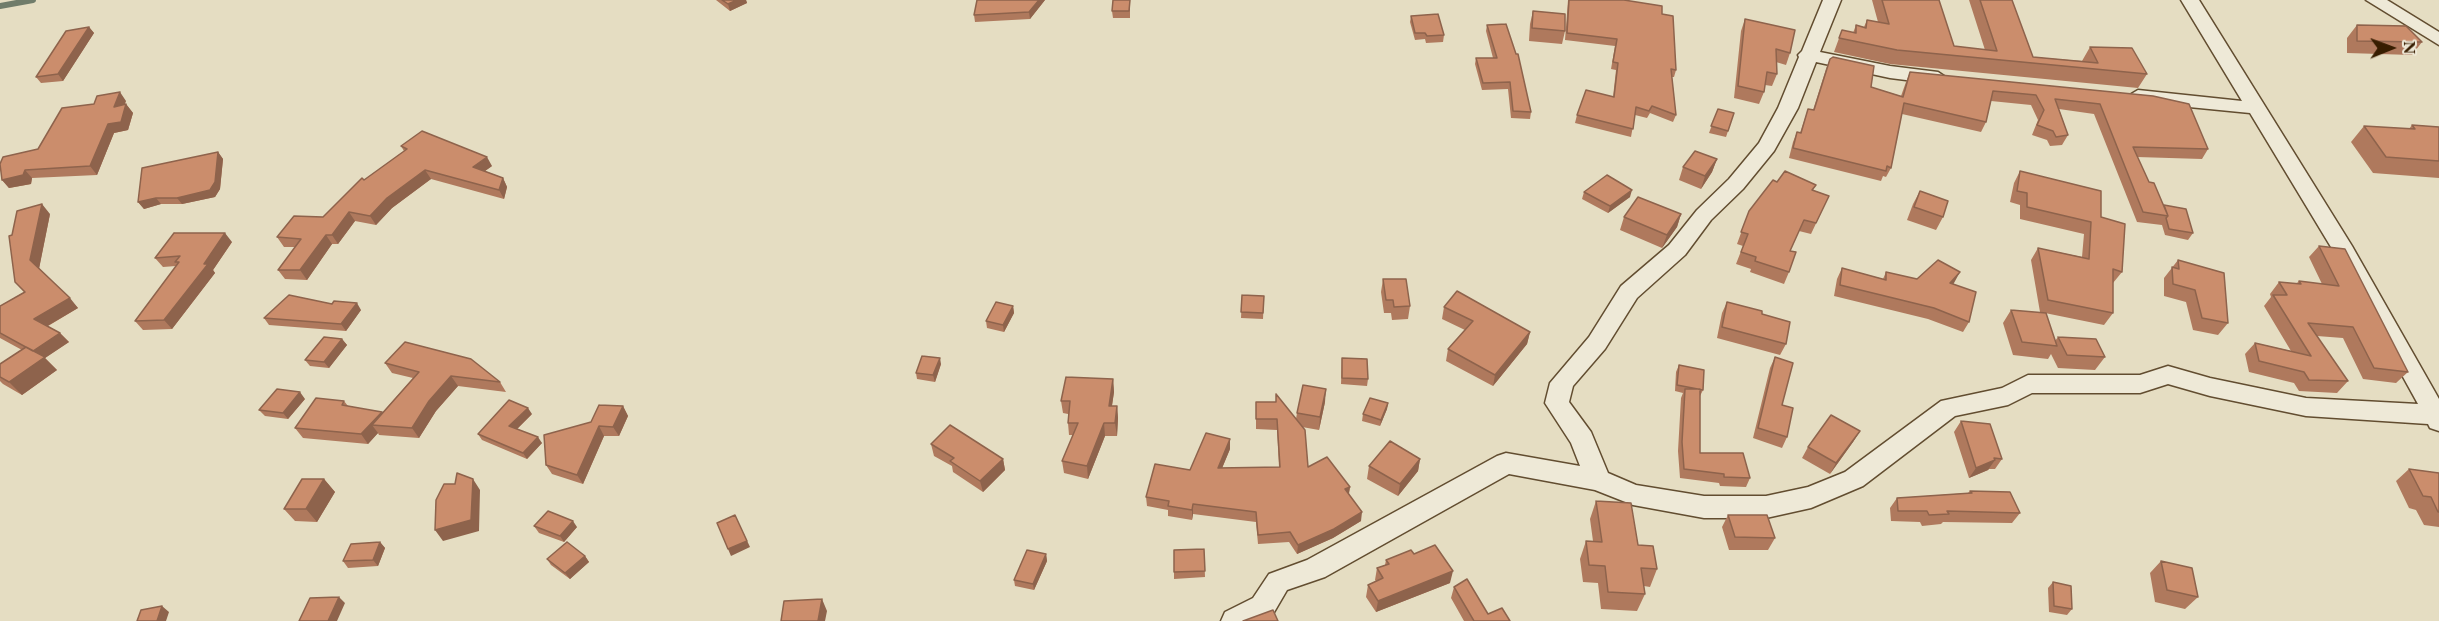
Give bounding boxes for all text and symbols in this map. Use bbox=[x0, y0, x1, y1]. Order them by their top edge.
north arrow bbox=[2361, 18, 2421, 78]
text: N bbox=[2399, 41, 2420, 54]

